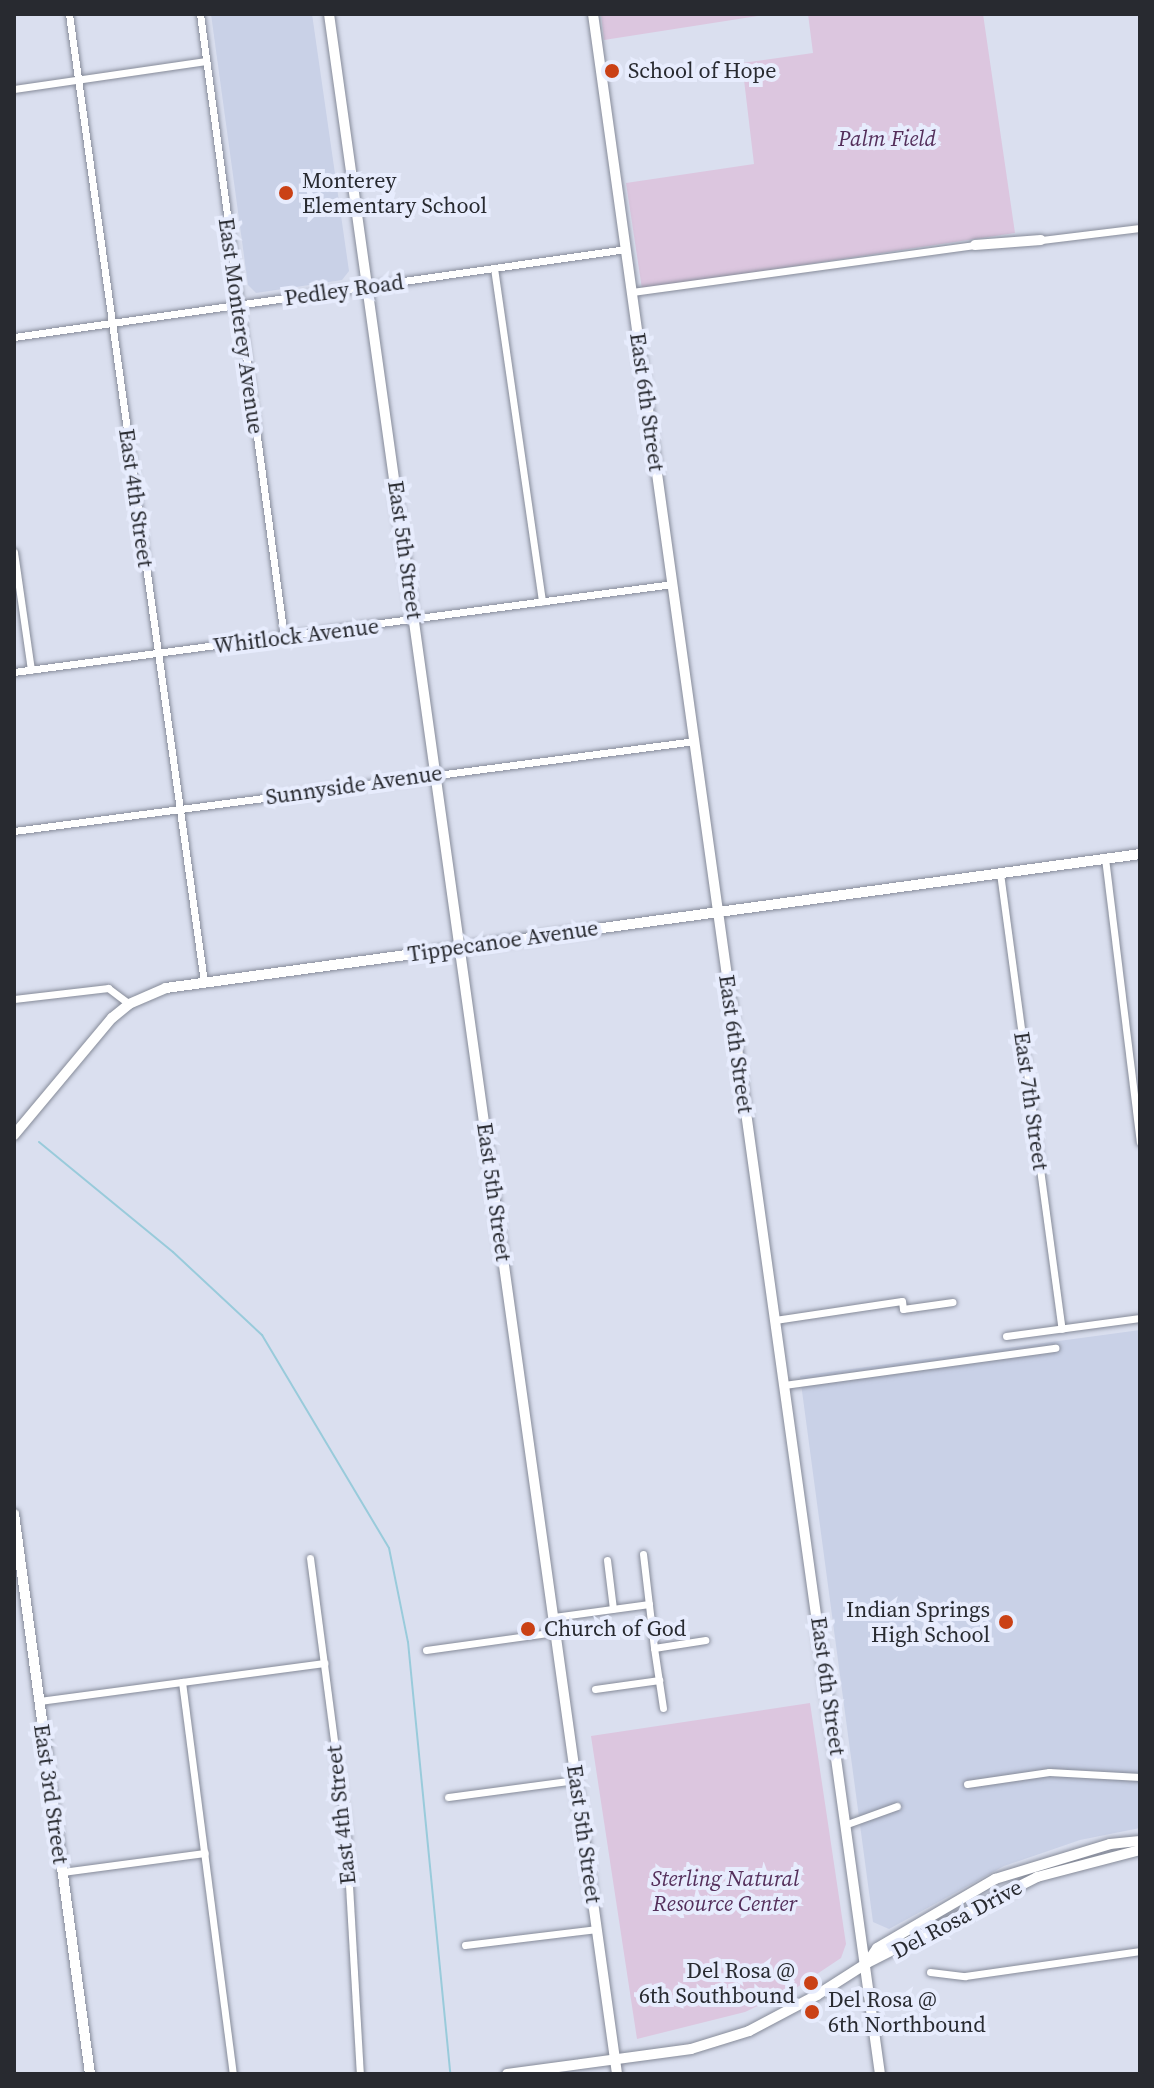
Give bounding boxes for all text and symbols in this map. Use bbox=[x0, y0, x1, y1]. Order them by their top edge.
place label: School of Hope bbox=[628, 58, 776, 84]
marker: School of Hope bbox=[603, 62, 621, 80]
park label: Palm Field bbox=[838, 126, 936, 152]
place label: Monterey Elementary School bbox=[302, 167, 487, 218]
marker: Monterey Elementary School bbox=[277, 184, 295, 202]
street label: East Monterey Avenue bbox=[213, 216, 269, 436]
street label: Pedley Road bbox=[283, 269, 405, 311]
street label: East 6th Street bbox=[624, 331, 670, 473]
street label: East 4th Street bbox=[113, 427, 159, 569]
street label: East 5th Street bbox=[382, 479, 428, 621]
street label: Whitlock Avenue bbox=[212, 613, 380, 659]
street label: Sunnyside Avenue bbox=[264, 760, 444, 810]
street label: Tippecanoe Avenue bbox=[406, 915, 600, 967]
street label: East 6th Street bbox=[713, 973, 759, 1115]
street label: East 7th Street bbox=[1008, 1030, 1054, 1172]
street label: East 5th Street bbox=[471, 1121, 517, 1263]
place label: Indian Springs High School bbox=[846, 1596, 990, 1648]
marker: Indian Springs High School bbox=[997, 1613, 1015, 1631]
street label: East 6th Street bbox=[805, 1615, 851, 1757]
place label: Church of God bbox=[544, 1616, 686, 1642]
marker: Church of God bbox=[519, 1620, 537, 1638]
street label: East 3rd Street bbox=[28, 1722, 74, 1866]
street label: East 4th Street bbox=[321, 1744, 361, 1886]
street label: East 5th Street bbox=[561, 1763, 607, 1905]
park label: Sterling Natural Resource Center bbox=[651, 1865, 799, 1916]
street label: Del Rosa Drive bbox=[887, 1874, 1027, 1964]
place label: Del Rosa @ 6th Southbound bbox=[639, 1957, 795, 2008]
marker: Del Rosa @ 6th Southbound bbox=[802, 1974, 820, 1992]
place label: Del Rosa @ 6th Northbound bbox=[828, 1986, 986, 2038]
marker: Del Rosa @ 6th Northbound bbox=[803, 2003, 821, 2021]

